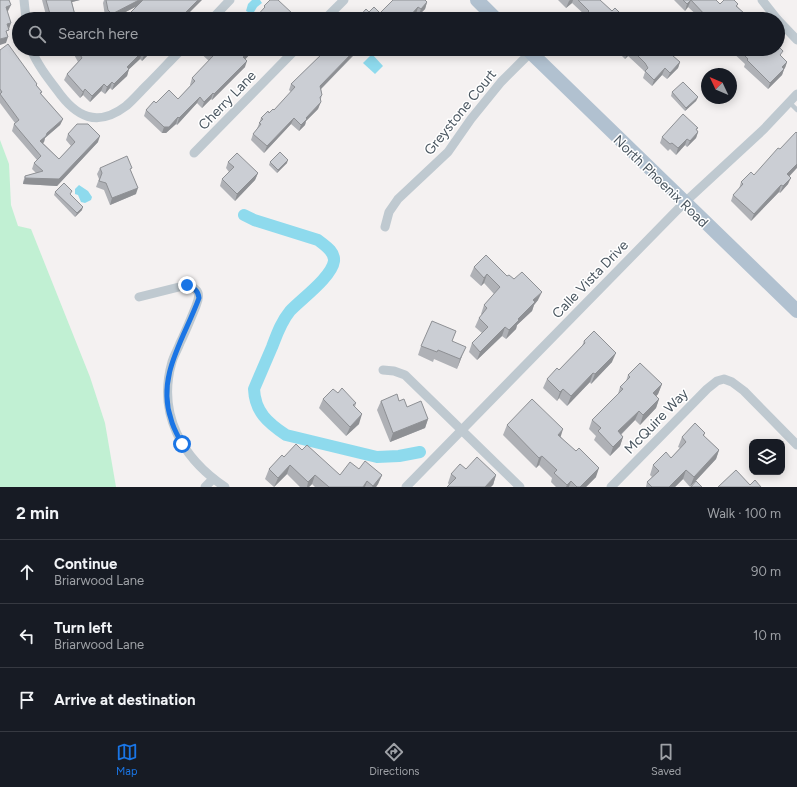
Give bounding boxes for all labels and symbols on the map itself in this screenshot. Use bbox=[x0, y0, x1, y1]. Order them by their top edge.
street label: Greystone Court bbox=[421, 66, 500, 158]
street label: Cherry Lane bbox=[195, 67, 260, 133]
north arrow bbox=[701, 68, 737, 104]
street label: North Phoenix Road bbox=[610, 132, 712, 231]
street label: Calle Vista Drive bbox=[549, 236, 632, 322]
route end bbox=[178, 276, 196, 294]
street label: McQuire Way bbox=[621, 385, 692, 458]
route start bbox=[173, 435, 191, 453]

